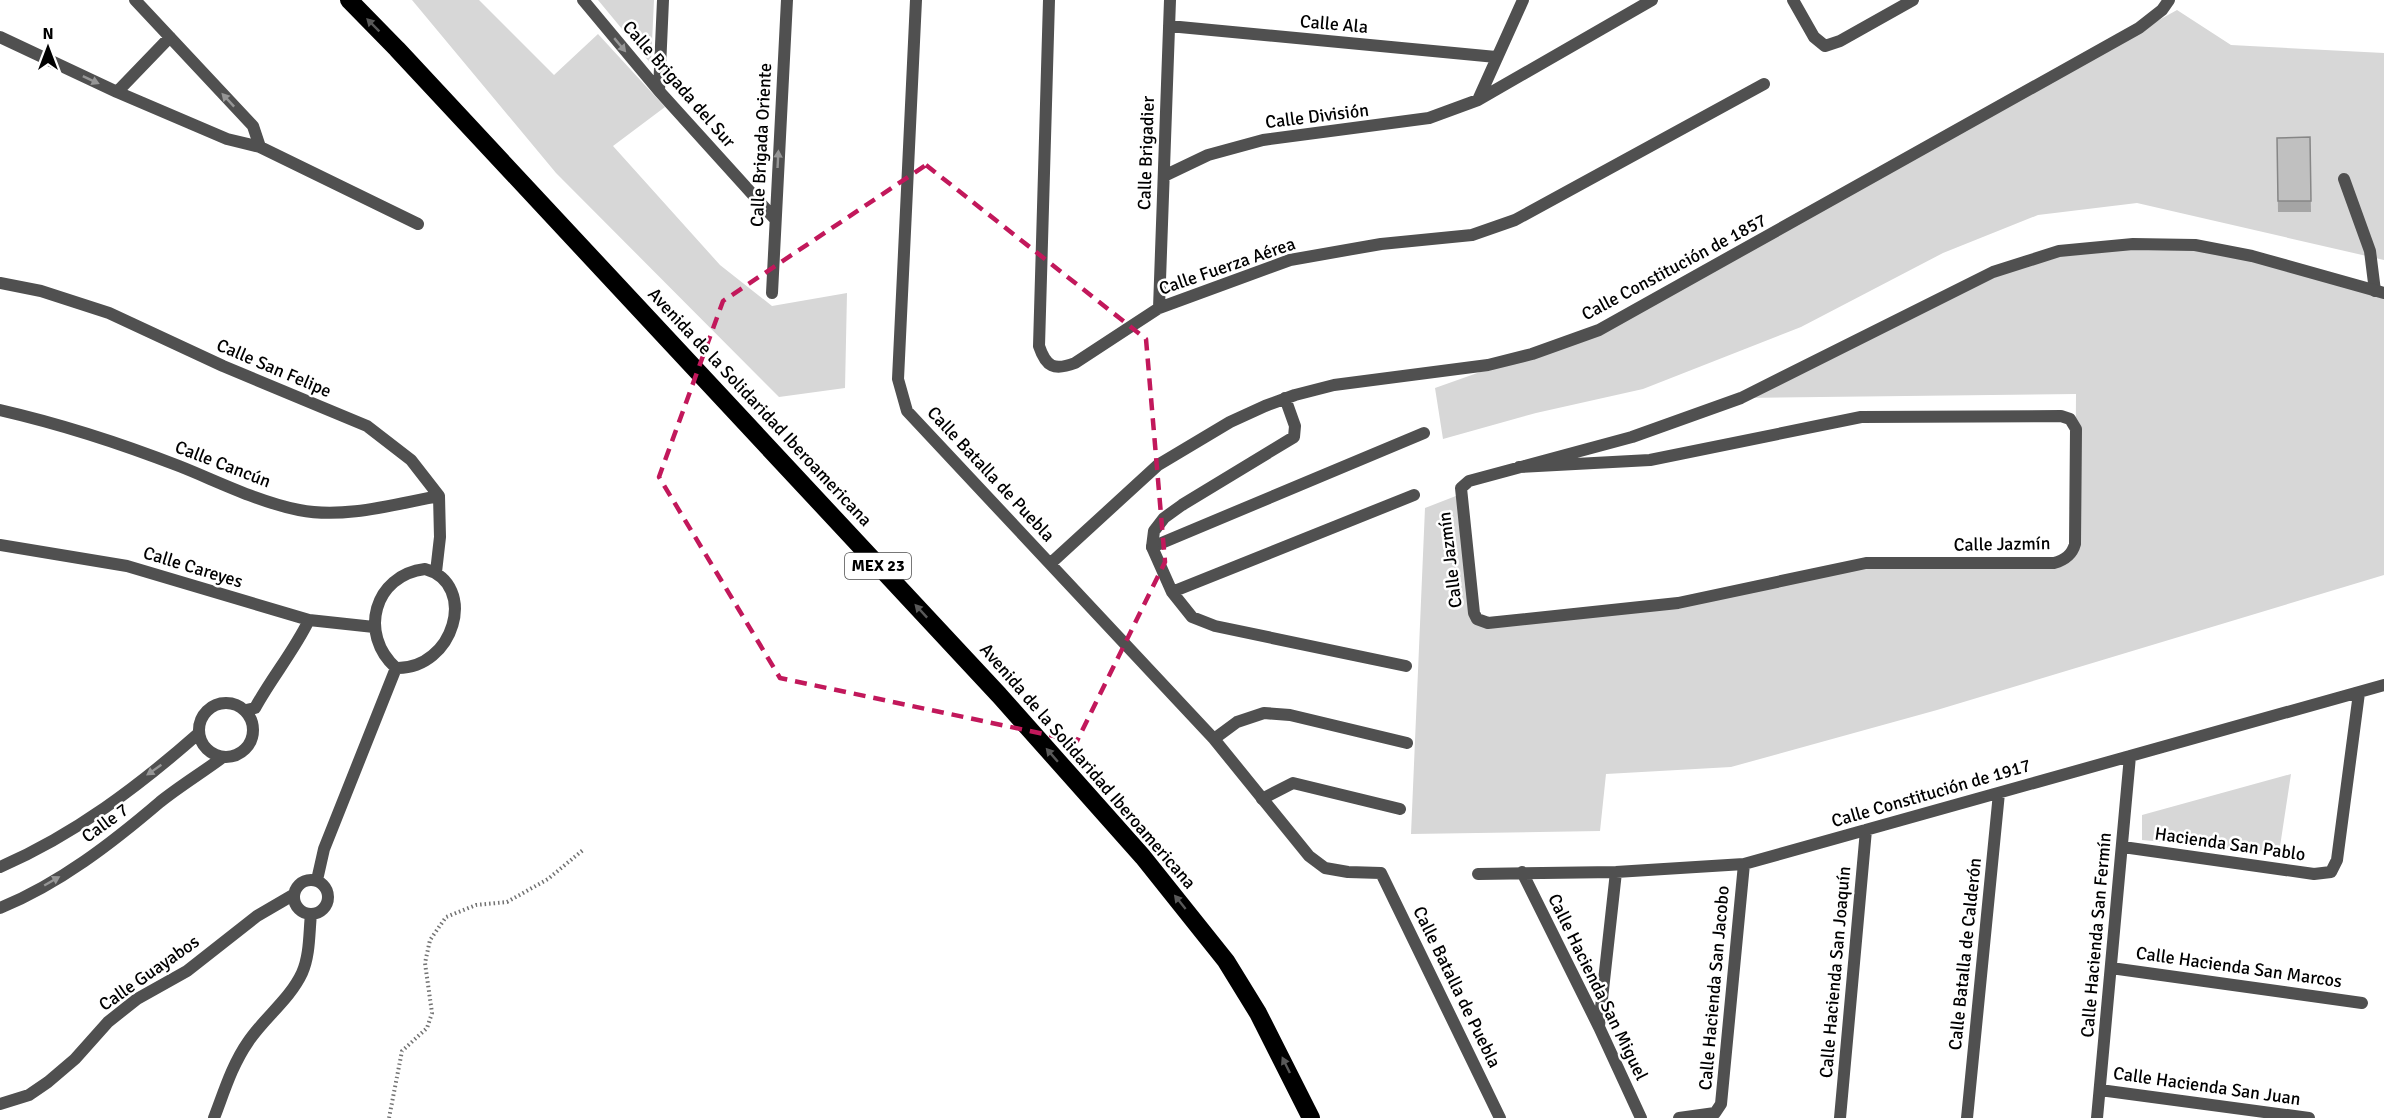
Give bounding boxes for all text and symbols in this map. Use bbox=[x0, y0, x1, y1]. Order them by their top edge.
street label: Calle Ala bbox=[1299, 10, 1369, 38]
street label: Calle Brigada del Sur bbox=[618, 16, 740, 152]
one-way arrow bbox=[366, 17, 380, 32]
north arrow bbox=[18, 18, 78, 78]
text: N bbox=[42, 24, 54, 44]
one-way arrow bbox=[613, 37, 626, 52]
street label: Calle Brigada Oriente bbox=[746, 62, 776, 228]
one-way arrow bbox=[82, 75, 100, 85]
one-way arrow bbox=[221, 92, 235, 107]
street label: Calle Brigadier bbox=[1133, 95, 1159, 210]
street label: Calle División bbox=[1264, 99, 1370, 133]
one-way arrow bbox=[773, 150, 782, 169]
street label: Calle Constitución de 1857 bbox=[1578, 209, 1770, 325]
street label: Calle Fuerza Aérea bbox=[1156, 232, 1298, 300]
street label: Avenida de la Solidaridad Iberoamericana bbox=[643, 283, 877, 531]
street label: Calle San Felipe bbox=[213, 334, 335, 402]
street label: Calle Batalla de Puebla bbox=[923, 402, 1059, 546]
street label: Calle Cancún bbox=[172, 436, 274, 492]
street label: Calle Jazmín bbox=[1433, 511, 1467, 609]
street label: Calle Jazmín bbox=[1953, 532, 2051, 556]
street label: Calle Careyes bbox=[141, 541, 246, 593]
road number: MEX 23 bbox=[845, 553, 911, 579]
one-way arrow bbox=[915, 604, 928, 619]
street label: Avenida de la Solidaridad Iberoamericana bbox=[975, 639, 1201, 893]
one-way arrow bbox=[1046, 748, 1059, 763]
street label: Calle Constitución de 1917 bbox=[1829, 754, 2033, 832]
one-way arrow bbox=[146, 764, 162, 775]
street label: Calle 7 bbox=[77, 799, 133, 847]
street label: Hacienda San Pablo bbox=[2153, 823, 2307, 865]
street label: Calle Hacienda San Fermín bbox=[2076, 832, 2116, 1038]
street label: Calle Batalla de Calderón bbox=[1944, 857, 1986, 1051]
street label: Calle Hacienda San Joaquín bbox=[1815, 865, 1855, 1079]
one-way arrow bbox=[43, 876, 60, 886]
street label: Calle Hacienda San Jacobo bbox=[1694, 885, 1734, 1091]
street label: Calle Hacienda San Miguel bbox=[1543, 890, 1653, 1084]
one-way arrow bbox=[1174, 895, 1187, 910]
street label: Calle Batalla de Puebla bbox=[1408, 903, 1506, 1071]
street label: Calle Guayabos bbox=[95, 930, 203, 1016]
street label: Calle Hacienda San Marcos bbox=[2135, 942, 2343, 992]
one-way arrow bbox=[1281, 1057, 1291, 1074]
street label: Calle Hacienda San Juan bbox=[2112, 1062, 2302, 1110]

